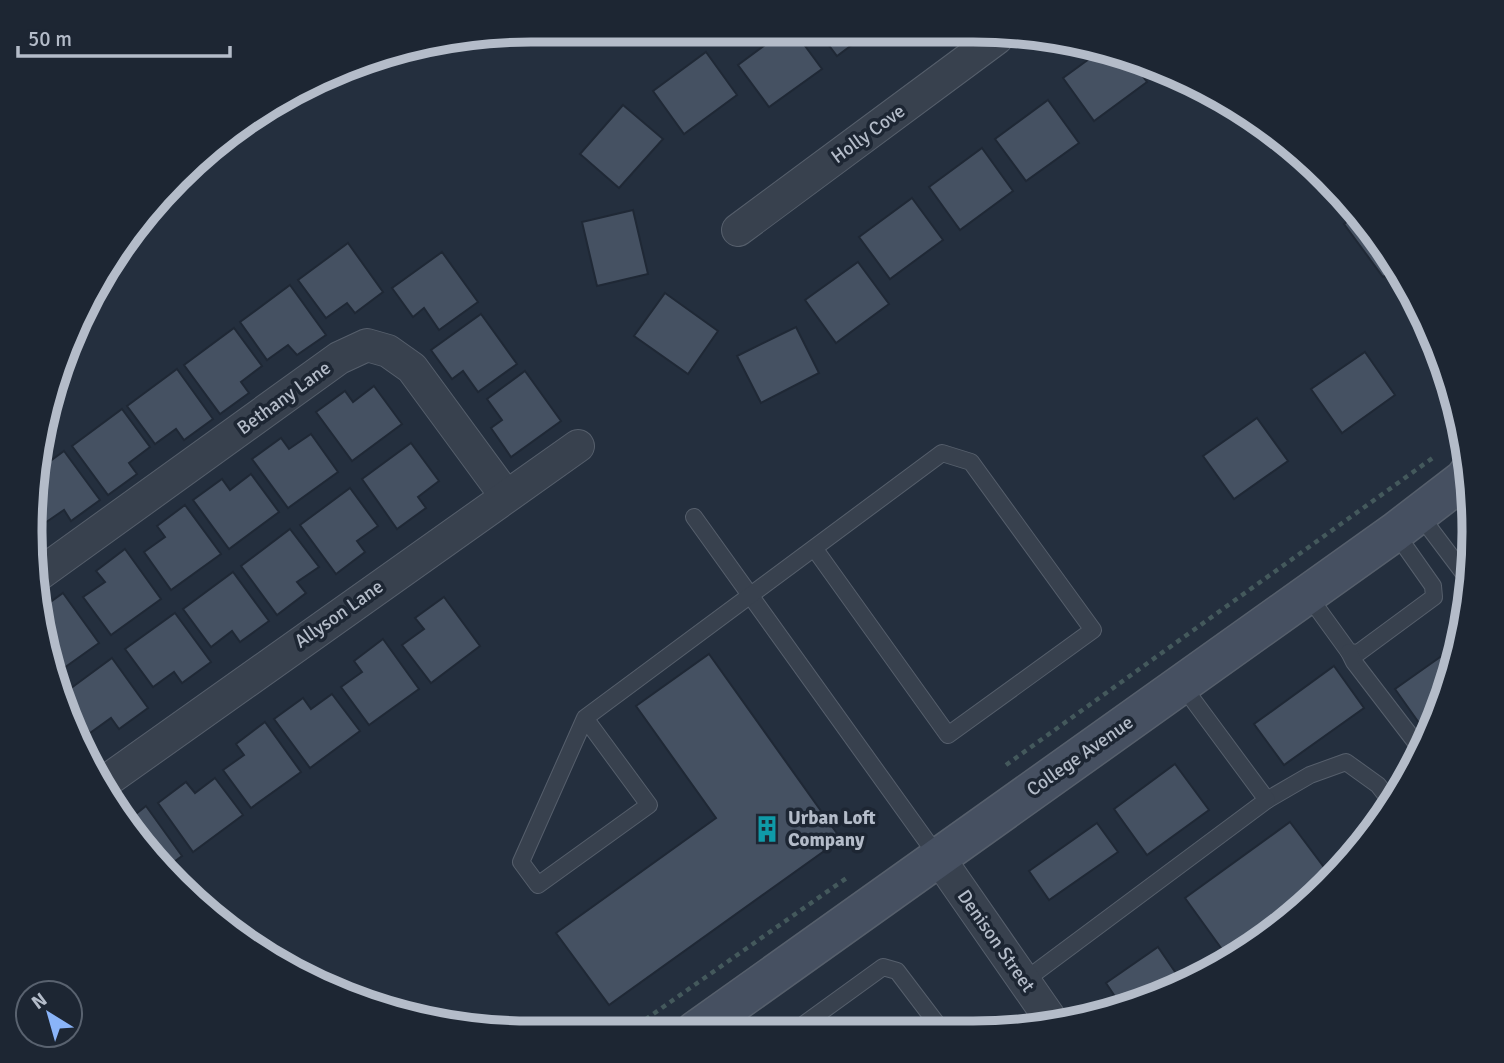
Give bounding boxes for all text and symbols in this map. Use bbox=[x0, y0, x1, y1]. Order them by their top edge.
scale bar bbox=[18, 14, 229, 58]
text: 50 m bbox=[28, 26, 72, 52]
street label: Holly Cove bbox=[826, 99, 910, 169]
street label: Bethany Lane bbox=[232, 356, 336, 440]
street label: Allyson Lane bbox=[290, 575, 388, 653]
street label: College Avenue bbox=[1022, 710, 1138, 802]
place label: Urban Loft Company bbox=[788, 806, 876, 852]
building icon: Urban Loft Company bbox=[752, 814, 782, 844]
street label: Denison Street bbox=[952, 885, 1040, 997]
north arrow bbox=[14, 979, 84, 1049]
text: N bbox=[27, 988, 52, 1015]

